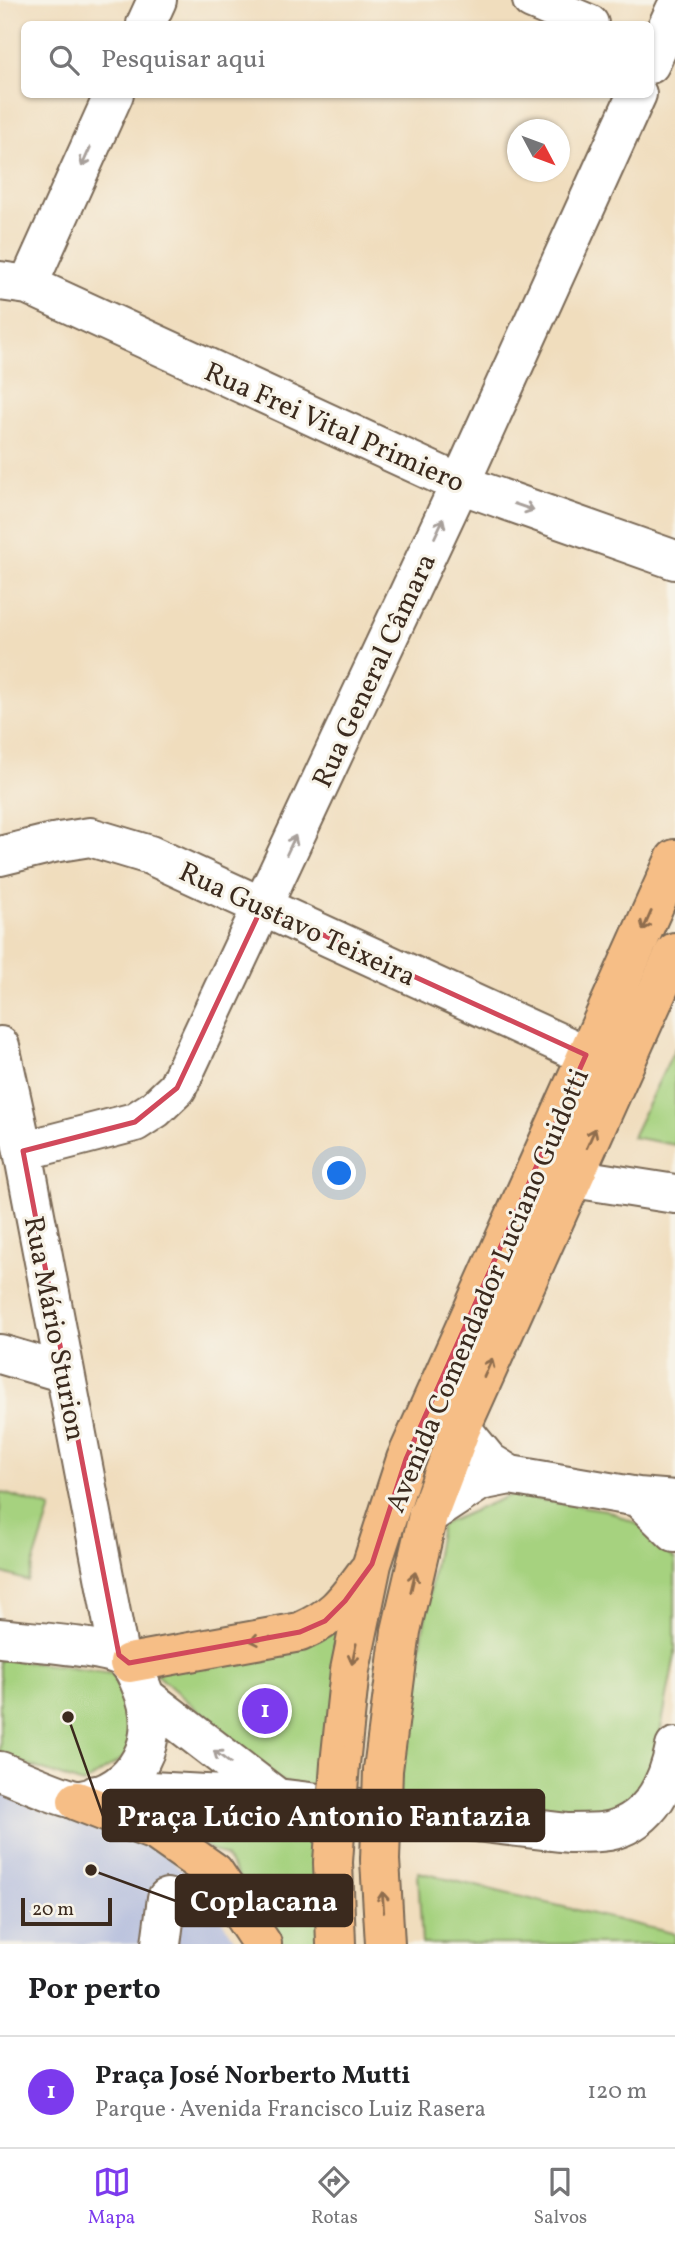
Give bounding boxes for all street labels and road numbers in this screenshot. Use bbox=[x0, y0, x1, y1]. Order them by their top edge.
street label: Rua Frei Vital Primiero bbox=[198, 353, 470, 503]
street label: Rua General Câmara bbox=[304, 547, 447, 795]
street label: Rua Gustavo Teixeira bbox=[172, 853, 422, 997]
street label: Avenida Comendador Luciano Guidotti bbox=[377, 1063, 600, 1519]
street label: Rua Mário Sturion bbox=[13, 1213, 94, 1444]

